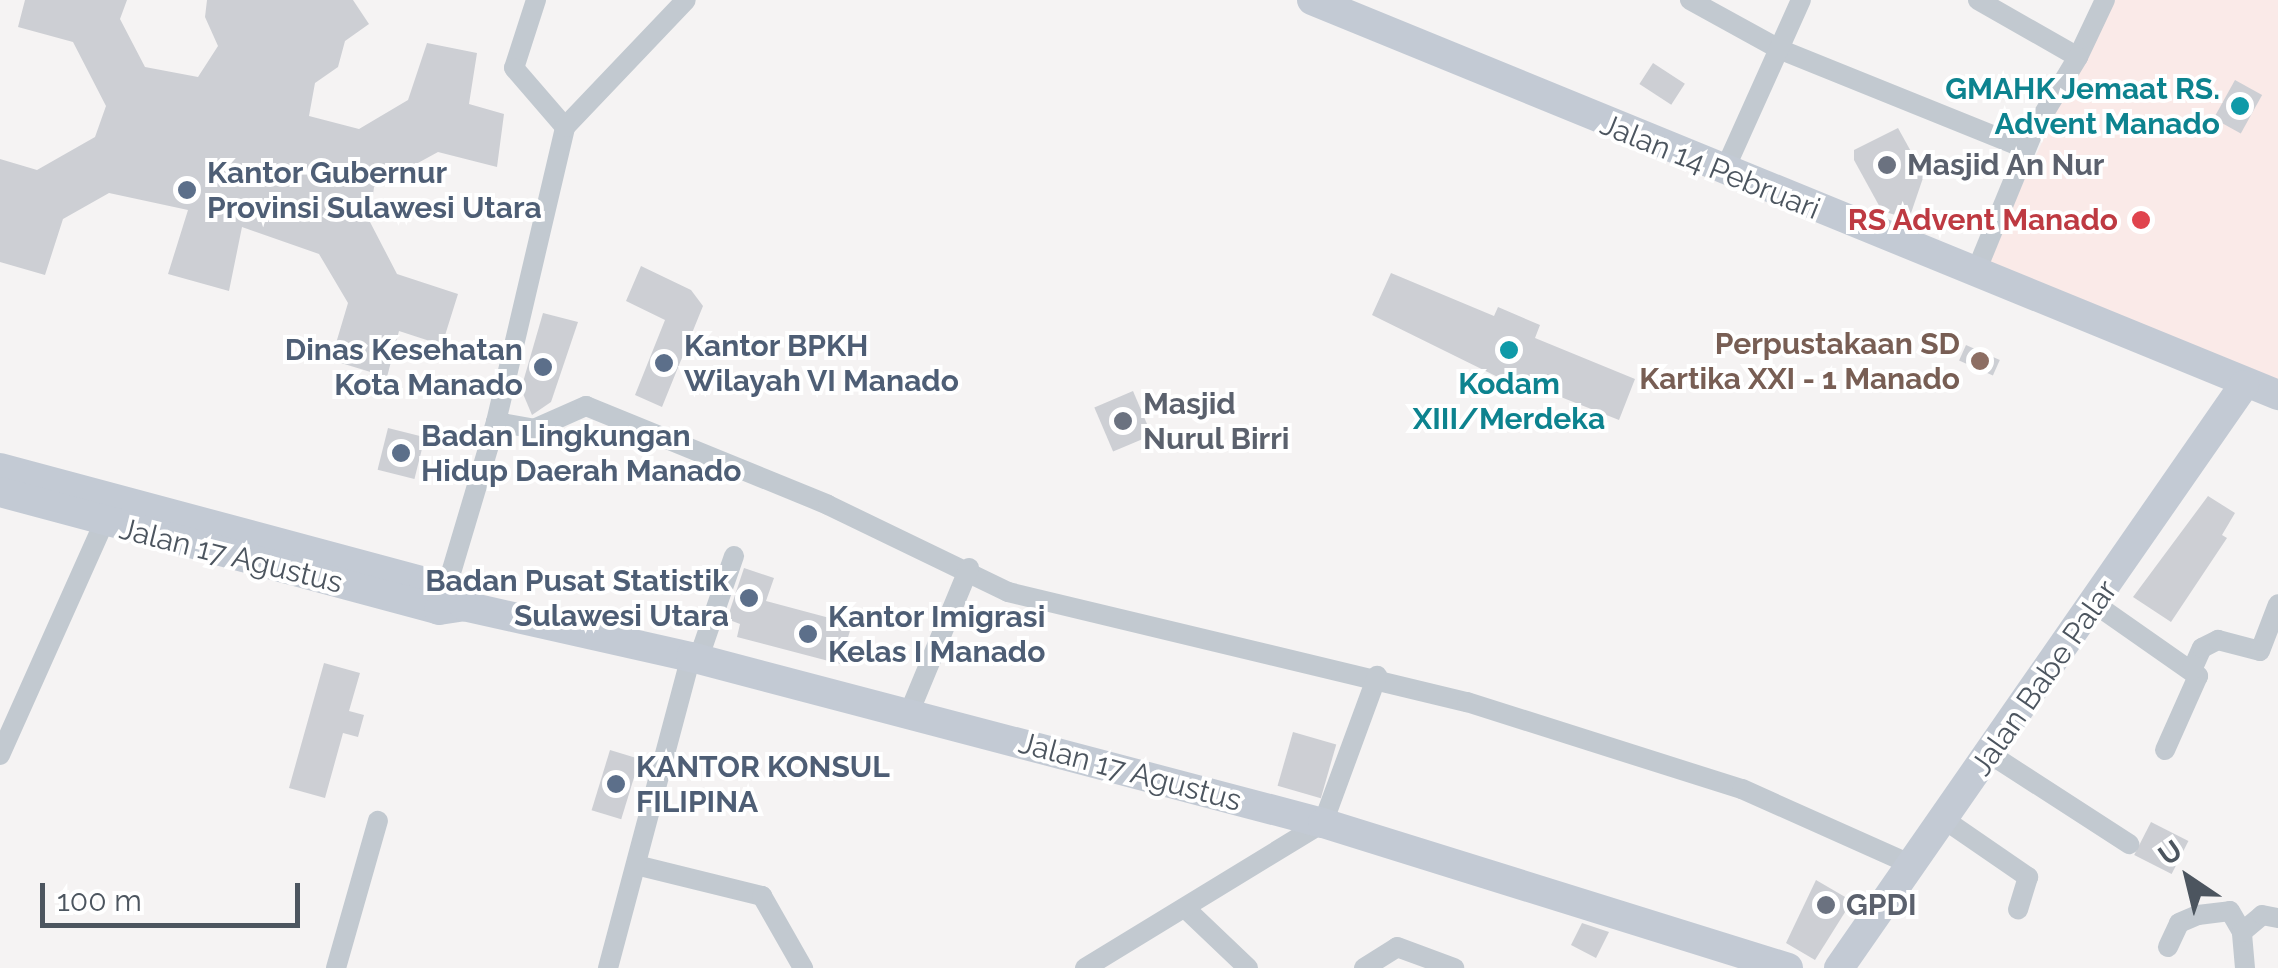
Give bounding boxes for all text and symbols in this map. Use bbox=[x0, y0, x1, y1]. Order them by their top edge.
place label: GMAHK Jemaat RS. Advent Manado bbox=[1944, 71, 2220, 142]
marker: GMAHK Jemaat RS. Advent Manado bbox=[2229, 95, 2251, 117]
street label: Jalan 14 Pebruari bbox=[1595, 107, 1825, 227]
place label: Masjid An Nur bbox=[1907, 147, 2105, 183]
marker: Masjid An Nur bbox=[1876, 154, 1898, 176]
place label: Kantor Gubernur Provinsi Sulawesi Utara bbox=[207, 155, 542, 226]
marker: Kantor Gubernur Provinsi Sulawesi Utara bbox=[176, 179, 198, 201]
place label: RS Advent Manado bbox=[1847, 202, 2118, 238]
marker: RS Advent Manado bbox=[2128, 207, 2154, 233]
place label: Perpustakaan SD Kartika XXI - 1 Manado bbox=[1639, 326, 1960, 396]
place label: Kantor BPKH Wilayah VI Manado bbox=[684, 328, 960, 398]
place label: Dinas Kesehatan Kota Manado bbox=[285, 332, 523, 402]
marker: Kodam XIII/Merdeka bbox=[1498, 339, 1520, 361]
marker: Perpustakaan SD Kartika XXI - 1 Manado bbox=[1969, 350, 1991, 372]
marker: Kantor BPKH Wilayah VI Manado bbox=[653, 352, 675, 374]
marker: Dinas Kesehatan Kota Manado bbox=[532, 356, 554, 378]
place label: Kodam XIII/Merdeka bbox=[1413, 366, 1605, 436]
place label: Masjid Nurul Birri bbox=[1143, 386, 1290, 456]
marker: Masjid Nurul Birri bbox=[1112, 410, 1134, 432]
place label: Badan Lingkungan Hidup Daerah Manado bbox=[421, 418, 742, 488]
marker: Badan Lingkungan Hidup Daerah Manado bbox=[390, 442, 412, 464]
street label: Jalan 17 Agustus bbox=[115, 511, 347, 601]
place label: Badan Pusat Statistik Sulawesi Utara bbox=[425, 563, 729, 634]
street label: Jalan Babe Palar bbox=[1963, 573, 2125, 783]
marker: Badan Pusat Statistik Sulawesi Utara bbox=[738, 587, 760, 609]
place label: Kantor Imigrasi Kelas I Manado bbox=[828, 599, 1046, 670]
marker: Kantor Imigrasi Kelas I Manado bbox=[797, 623, 819, 645]
street label: Jalan 17 Agustus bbox=[1014, 725, 1246, 819]
place label: KANTOR KONSUL FILIPINA bbox=[636, 749, 890, 820]
marker: KANTOR KONSUL FILIPINA bbox=[605, 773, 627, 795]
north arrow bbox=[2138, 828, 2238, 928]
text: U bbox=[2152, 833, 2189, 873]
scale bar bbox=[45, 863, 305, 925]
text: 100 m bbox=[57, 883, 142, 918]
place label: GPDI bbox=[1846, 887, 1916, 923]
marker: GPDI bbox=[1815, 894, 1837, 916]

